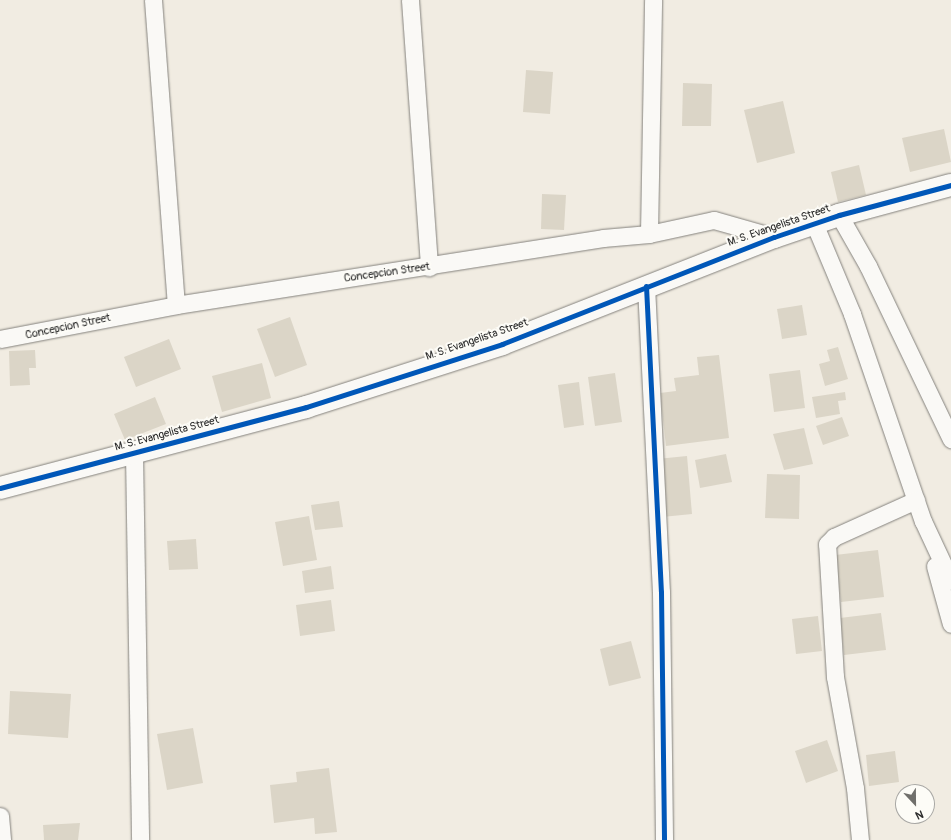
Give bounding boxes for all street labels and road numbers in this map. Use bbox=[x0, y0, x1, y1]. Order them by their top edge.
street label: M. S. Evangelista Street bbox=[726, 202, 832, 250]
street label: Concepcion Street bbox=[343, 260, 431, 286]
street label: Concepcion Street bbox=[24, 312, 112, 342]
street label: M. S. Evangelista Street bbox=[424, 316, 530, 364]
street label: M. S. Evangelista Street bbox=[113, 414, 221, 454]

